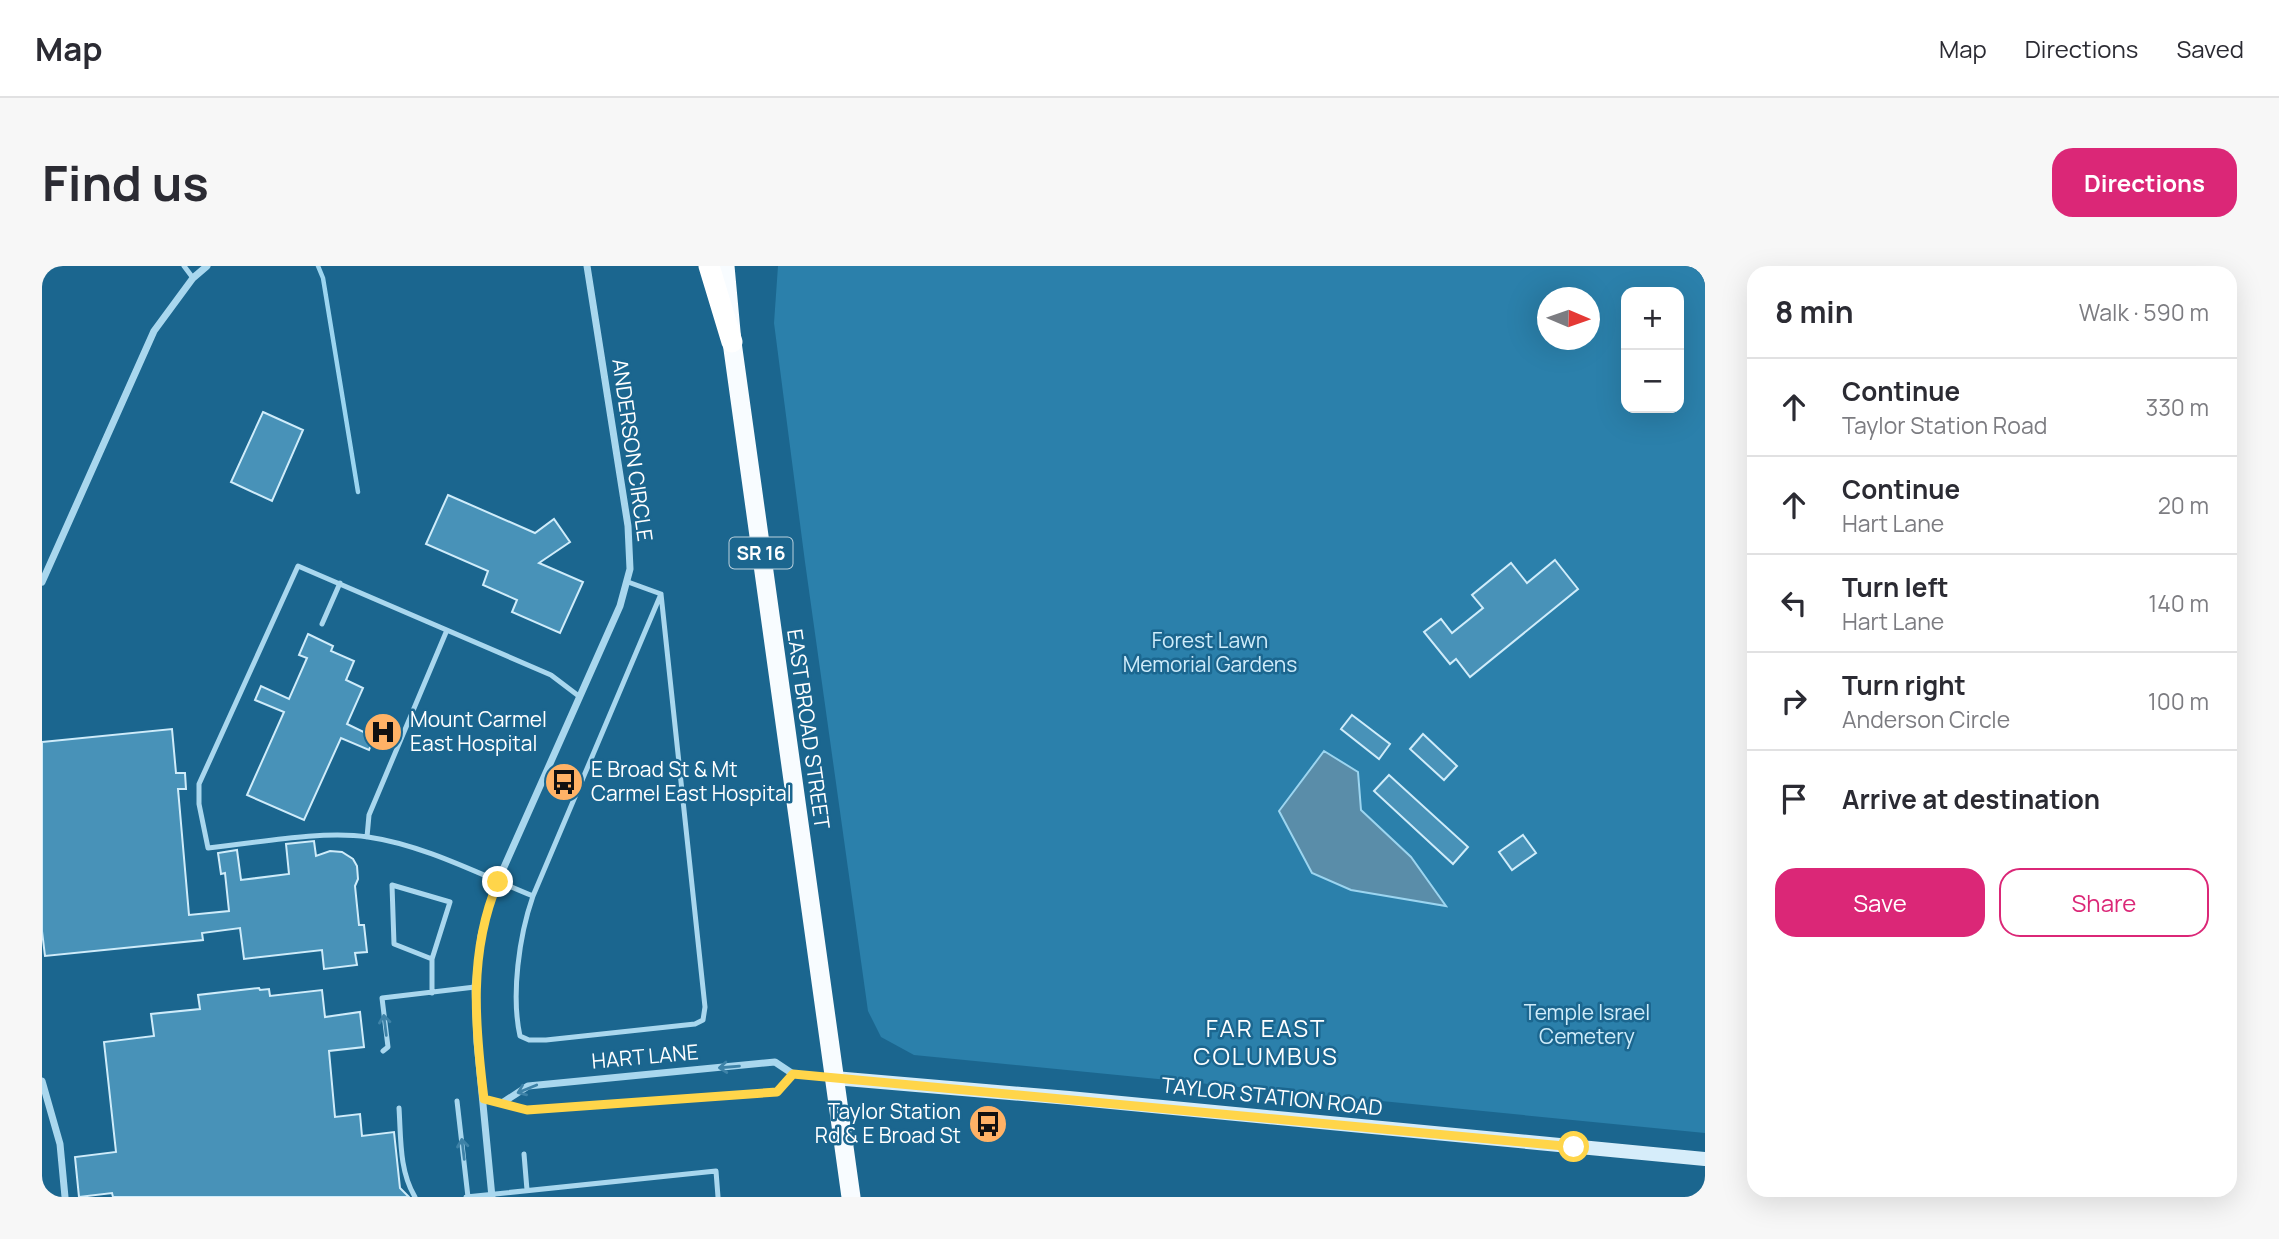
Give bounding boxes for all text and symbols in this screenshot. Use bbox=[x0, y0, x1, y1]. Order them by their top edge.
text: Map bbox=[35, 26, 103, 71]
text: Map bbox=[1939, 32, 1987, 65]
text: Directions bbox=[2025, 32, 2138, 65]
text: Saved bbox=[2176, 32, 2244, 65]
button: Directions bbox=[2052, 148, 2237, 217]
text: Find us bbox=[42, 149, 209, 216]
north arrow bbox=[1537, 287, 1600, 350]
map controls bbox=[1621, 287, 1684, 413]
button: + bbox=[1621, 287, 1684, 350]
text: 8 min bbox=[1775, 291, 1854, 332]
text: Walk · 590 m bbox=[2079, 296, 2209, 328]
button: − bbox=[1621, 350, 1684, 413]
street label: ANDERSON CIRCLE bbox=[606, 357, 660, 543]
text: Continue bbox=[1842, 373, 1960, 409]
icon: ahead bbox=[1775, 388, 1813, 426]
text: 330 m bbox=[2145, 391, 2209, 423]
text: Taylor Station Road bbox=[1842, 409, 2047, 441]
text: Continue bbox=[1842, 471, 1960, 507]
icon: ahead bbox=[1775, 486, 1813, 524]
text: 20 m bbox=[2158, 489, 2209, 521]
text: Hart Lane bbox=[1842, 507, 1944, 539]
road number: SR 16 bbox=[730, 538, 792, 568]
text: Turn left bbox=[1842, 569, 1949, 605]
icon: left bbox=[1775, 584, 1813, 622]
text: 140 m bbox=[2148, 587, 2209, 619]
text: Hart Lane bbox=[1842, 605, 1944, 637]
park label: Forest Lawn Memorial Gardens bbox=[1123, 626, 1297, 678]
street label: EAST BROAD STREET bbox=[781, 627, 837, 831]
text: Turn right bbox=[1842, 667, 1966, 703]
icon: right bbox=[1775, 682, 1813, 720]
text: 100 m bbox=[2148, 685, 2209, 717]
text: Anderson Circle bbox=[1842, 703, 2010, 735]
place label: Mount Carmel East Hospital bbox=[410, 705, 547, 757]
hospital icon: Mount Carmel East Hospital bbox=[362, 711, 404, 753]
place label: E Broad St & Mt Carmel East Hospital bbox=[591, 755, 792, 807]
bus stop icon: E Broad St & Mt Carmel East Hospital bbox=[543, 761, 585, 803]
icon: arrive bbox=[1775, 780, 1813, 818]
text: Arrive at destination bbox=[1842, 781, 2100, 817]
route end bbox=[482, 866, 513, 897]
button: Save bbox=[1775, 868, 1985, 937]
button: Share bbox=[1999, 868, 2209, 937]
park label: Temple Israel Cemetery bbox=[1524, 998, 1650, 1050]
district label: FAR EAST COLUMBUS bbox=[1193, 1011, 1339, 1072]
one-way arrow bbox=[379, 1015, 392, 1037]
street label: HART LANE bbox=[590, 1037, 700, 1075]
one-way arrow bbox=[718, 1060, 741, 1073]
street label: TAYLOR STATION ROAD bbox=[1160, 1070, 1384, 1122]
one-way arrow bbox=[517, 1084, 538, 1096]
place label: Taylor Station Rd & E Broad St bbox=[815, 1097, 961, 1149]
bus stop icon: Taylor Station Rd & E Broad St bbox=[967, 1103, 1009, 1145]
route start bbox=[1558, 1131, 1589, 1162]
one-way arrow bbox=[456, 1138, 469, 1161]

